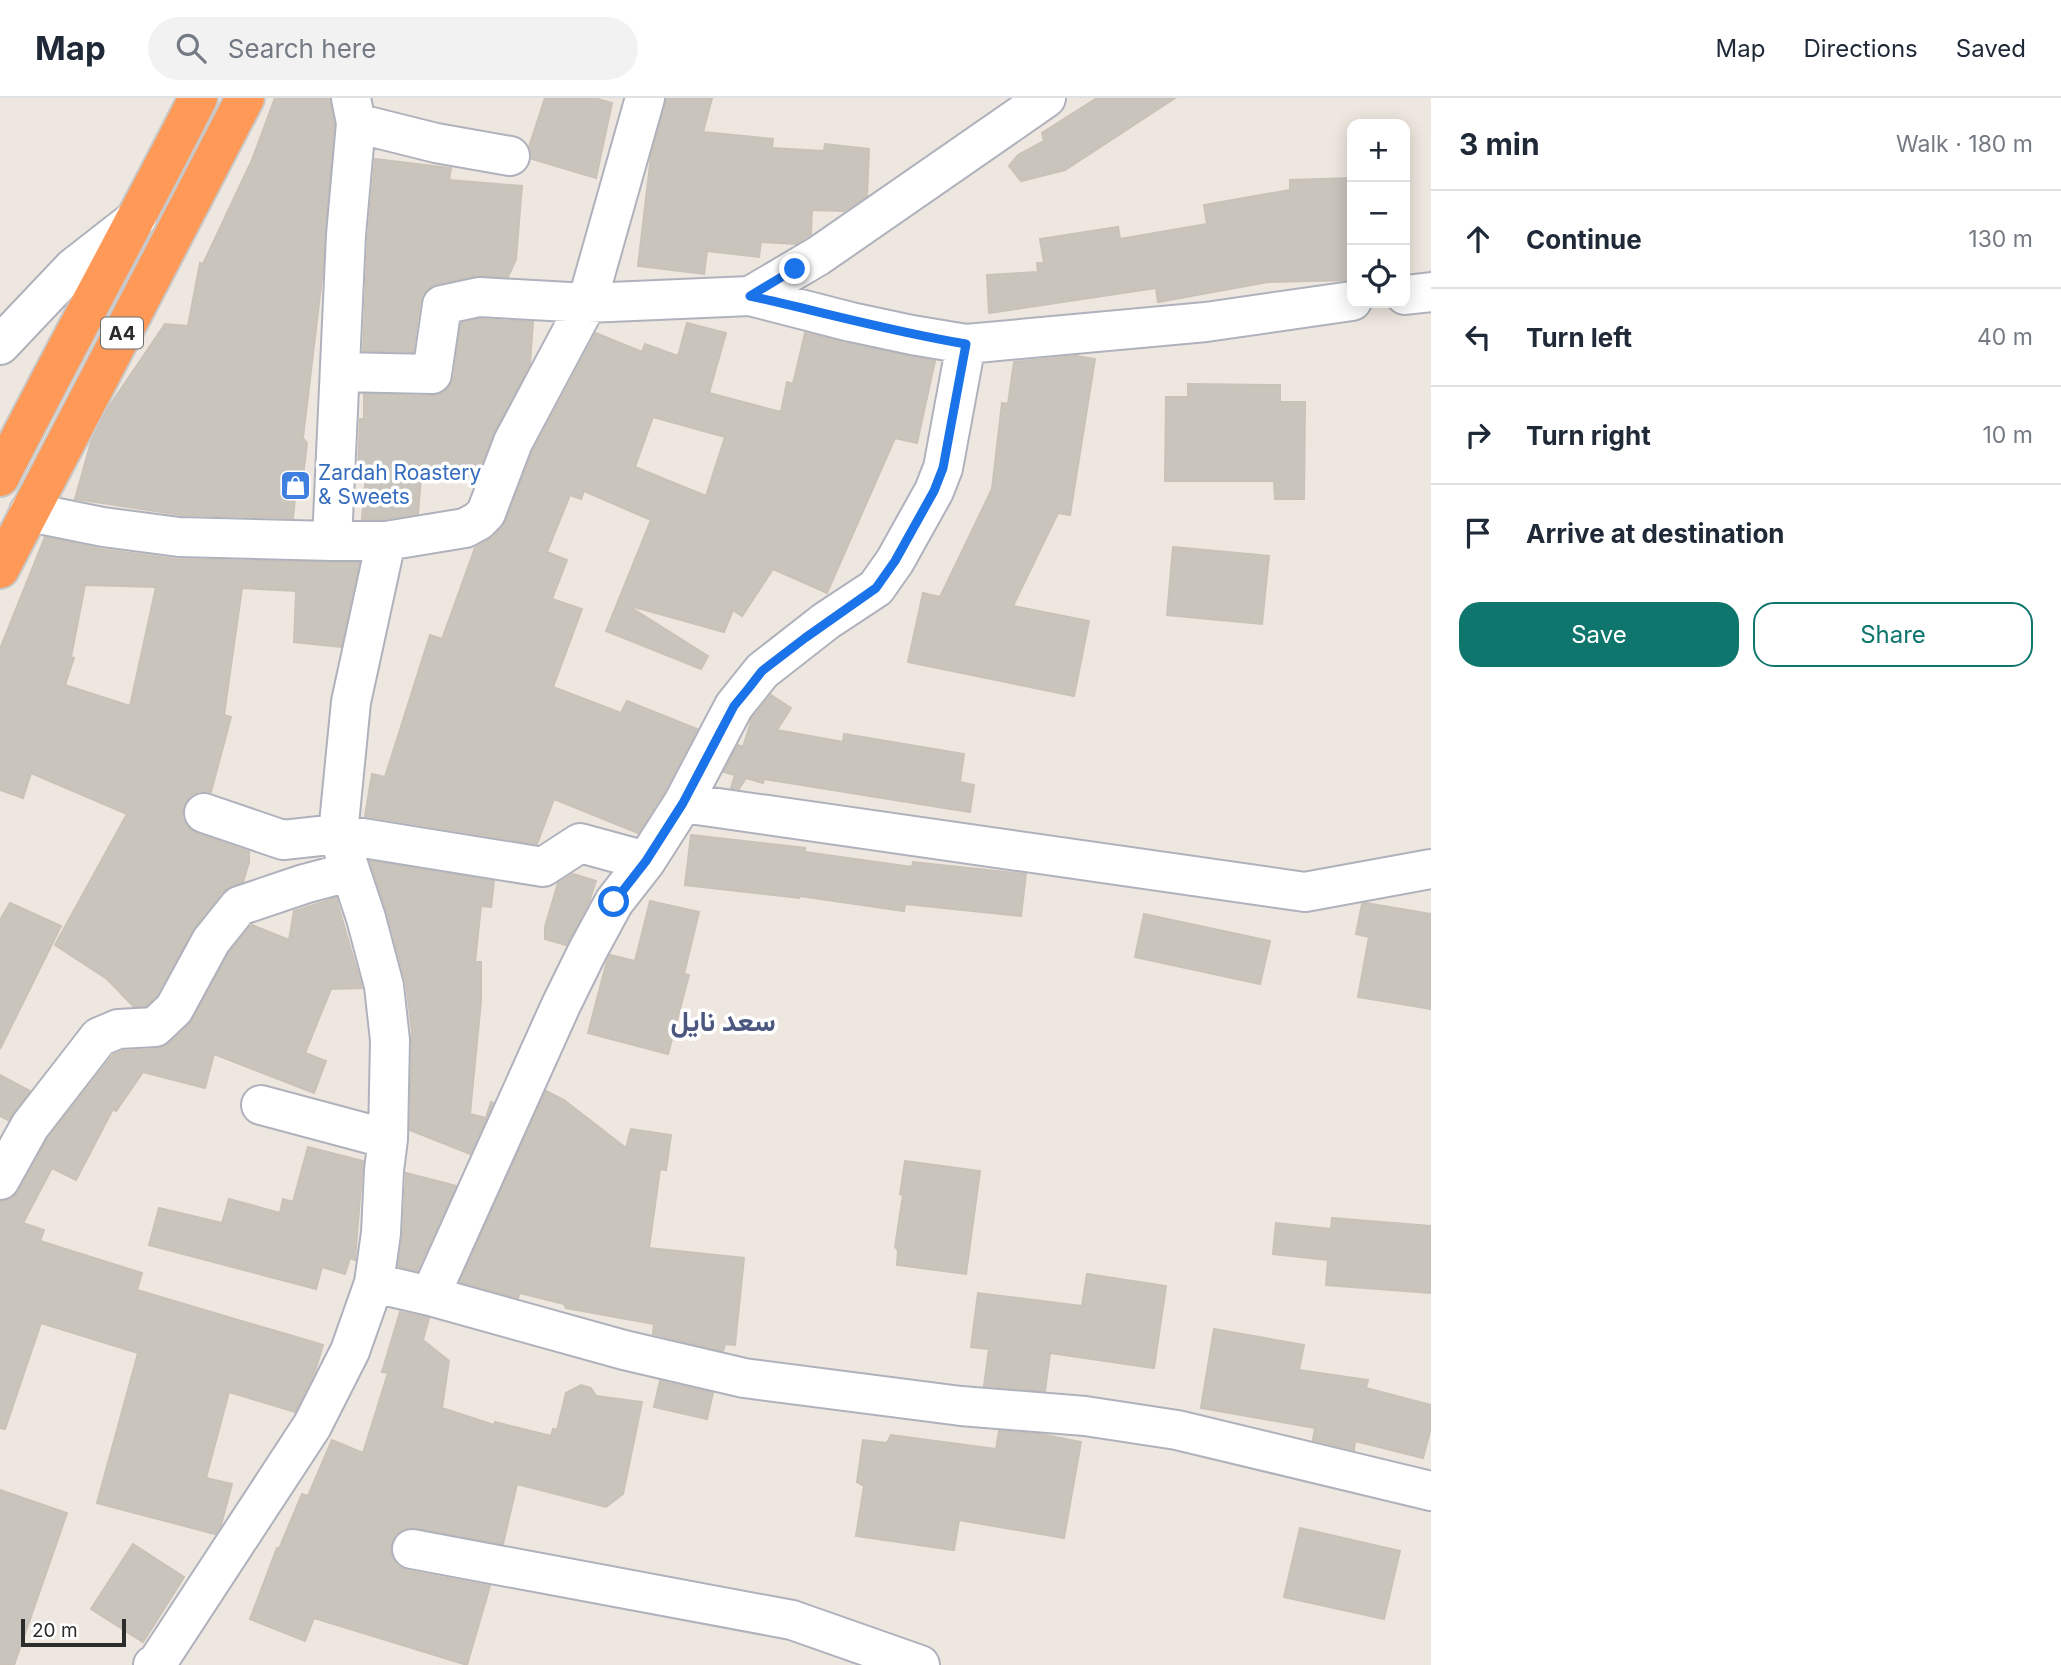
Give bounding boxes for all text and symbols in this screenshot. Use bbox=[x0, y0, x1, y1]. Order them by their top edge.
search box bbox=[148, 17, 638, 80]
text: Map bbox=[35, 28, 106, 68]
icon: search bbox=[172, 29, 210, 67]
text: Search here bbox=[228, 33, 376, 64]
text: Map bbox=[1716, 34, 1765, 63]
text: Directions bbox=[1803, 34, 1918, 63]
text: Saved bbox=[1956, 34, 2026, 63]
map controls bbox=[1347, 119, 1410, 308]
button: + bbox=[1347, 119, 1410, 182]
text: 3 min bbox=[1459, 126, 1540, 162]
text: Walk · 180 m bbox=[1896, 130, 2033, 158]
button: − bbox=[1347, 182, 1410, 245]
icon: ahead bbox=[1459, 220, 1497, 258]
text: Continue bbox=[1526, 224, 1642, 255]
text: 130 m bbox=[1968, 225, 2033, 253]
button: locate bbox=[1347, 245, 1410, 308]
route end bbox=[779, 253, 810, 284]
road number: A4 bbox=[101, 317, 143, 348]
icon: left bbox=[1459, 318, 1497, 356]
text: Turn left bbox=[1526, 322, 1632, 353]
text: 40 m bbox=[1977, 323, 2033, 351]
icon: right bbox=[1459, 416, 1497, 454]
text: Turn right bbox=[1526, 420, 1651, 451]
text: 10 m bbox=[1983, 421, 2033, 449]
place label: Zardah Roastery & Sweets bbox=[318, 460, 482, 509]
shop icon: Zardah Roastery & Sweets bbox=[278, 468, 312, 502]
icon: arrive bbox=[1459, 514, 1497, 552]
text: Arrive at destination bbox=[1526, 518, 1785, 549]
button: Save bbox=[1459, 602, 1739, 667]
button: Share bbox=[1753, 602, 2033, 667]
route start bbox=[598, 886, 629, 917]
district label: سعد نايل bbox=[670, 1004, 776, 1038]
scale bar bbox=[21, 1616, 126, 1648]
text: 20 m bbox=[32, 1619, 78, 1642]

